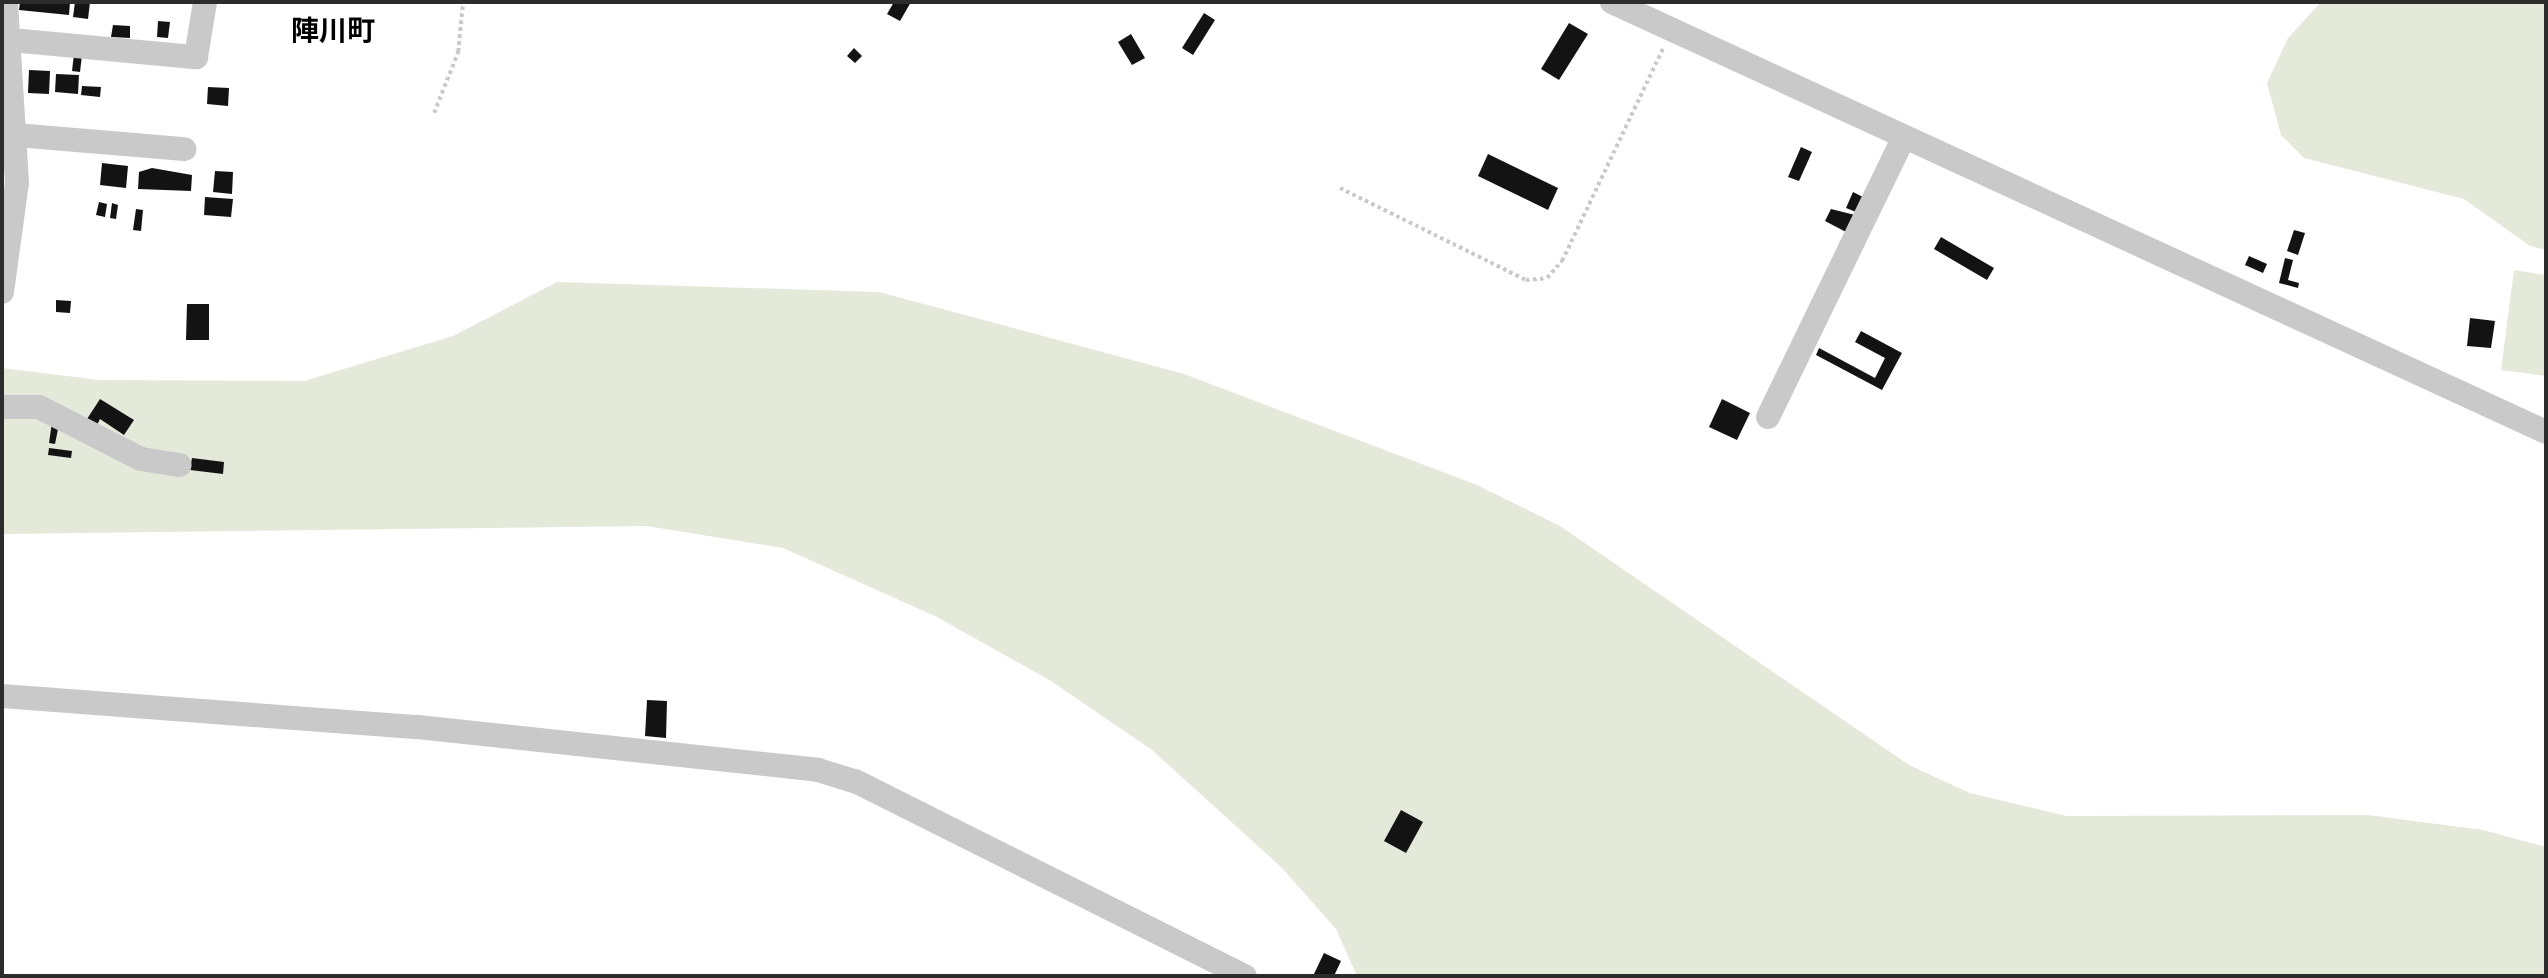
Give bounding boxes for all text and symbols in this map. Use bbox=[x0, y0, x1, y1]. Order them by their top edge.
district label: 陣川町 bbox=[291, 12, 375, 46]

